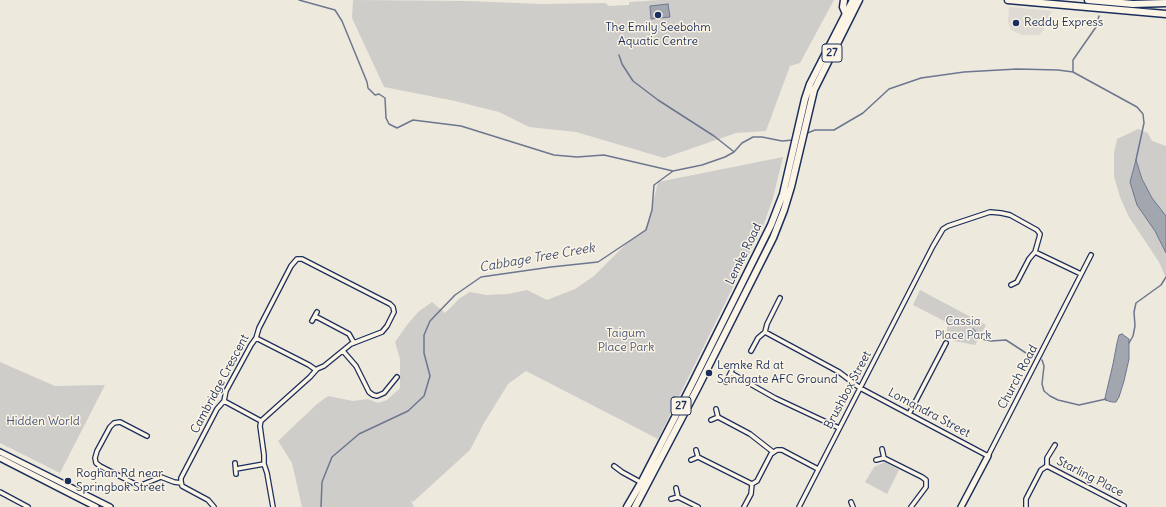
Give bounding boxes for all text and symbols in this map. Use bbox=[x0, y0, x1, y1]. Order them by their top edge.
marker: The Emily Seebohm Aquatic Centre bbox=[653, 10, 663, 20]
place label: Reddy Express bbox=[1024, 16, 1103, 30]
marker: Reddy Express bbox=[1011, 18, 1021, 28]
place label: The Emily Seebohm Aquatic Centre bbox=[605, 21, 711, 49]
road number: 27 bbox=[822, 44, 842, 62]
street label: Lemke Road bbox=[723, 221, 765, 287]
water label: Cabbage Tree Creek bbox=[478, 240, 596, 276]
park label: Cassia Place Park bbox=[935, 315, 991, 343]
park label: Taigum Place Park bbox=[598, 327, 654, 355]
street label: Cambridge Crescent bbox=[188, 332, 252, 436]
street label: Church Road bbox=[995, 342, 1041, 412]
street label: Brushbox Street bbox=[821, 349, 875, 431]
place label: Lemke Rd at Sandgate AFC Ground bbox=[717, 359, 838, 387]
marker: Lemke Rd at Sandgate AFC Ground bbox=[704, 368, 714, 378]
street label: Lomandra Street bbox=[885, 385, 973, 441]
road number: 27 bbox=[671, 397, 691, 415]
park label: Hidden World bbox=[6, 415, 80, 429]
street label: Starling Place bbox=[1054, 454, 1126, 500]
place label: Roghan Rd near Springbok Street bbox=[76, 467, 165, 495]
marker: Roghan Rd near Springbok Street bbox=[63, 476, 73, 486]

